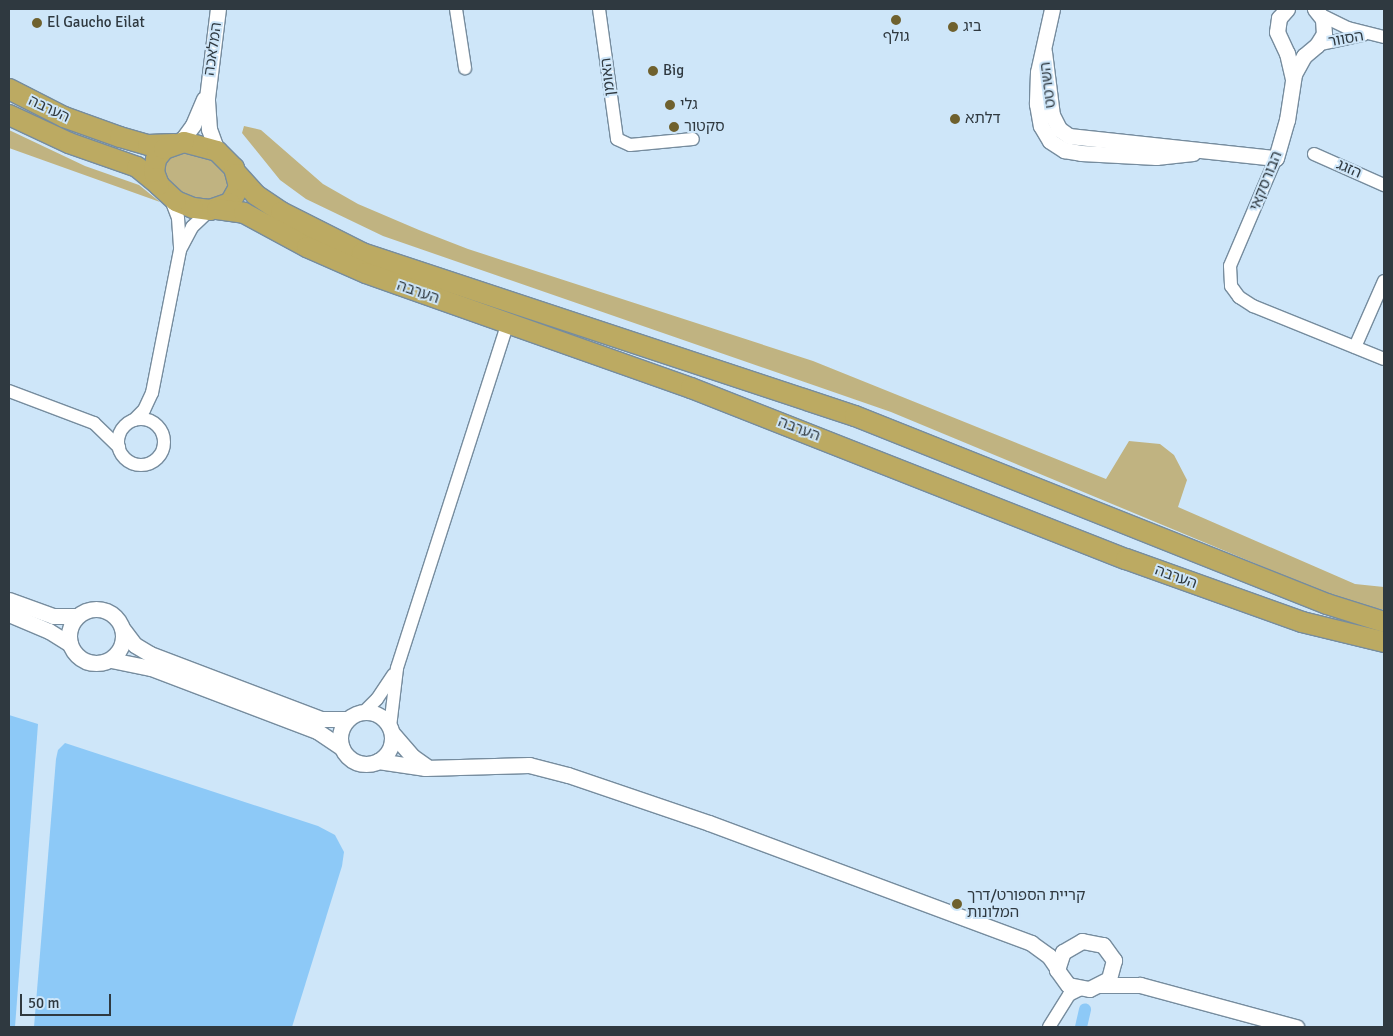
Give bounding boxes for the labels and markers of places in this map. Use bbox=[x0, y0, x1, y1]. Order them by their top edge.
place label: El Gaucho Eilat bbox=[47, 14, 145, 32]
marker: גולף bbox=[890, 14, 902, 26]
marker: El Gaucho Eilat bbox=[31, 17, 43, 29]
place label: ביג bbox=[963, 18, 982, 36]
marker: ביג bbox=[947, 21, 959, 33]
place label: גולף bbox=[883, 28, 909, 46]
place label: Big bbox=[663, 62, 684, 80]
marker: Big bbox=[647, 65, 659, 77]
place label: גלי bbox=[680, 96, 698, 114]
marker: גלי bbox=[664, 99, 676, 111]
place label: דלתא bbox=[965, 110, 1001, 128]
marker: דלתא bbox=[949, 113, 961, 125]
place label: סקטור bbox=[684, 118, 725, 136]
marker: סקטור bbox=[668, 121, 680, 133]
place label: קריית הספורט/דרך המלונות bbox=[967, 886, 1085, 921]
marker: קריית הספורט/דרך המלונות bbox=[951, 898, 963, 910]

